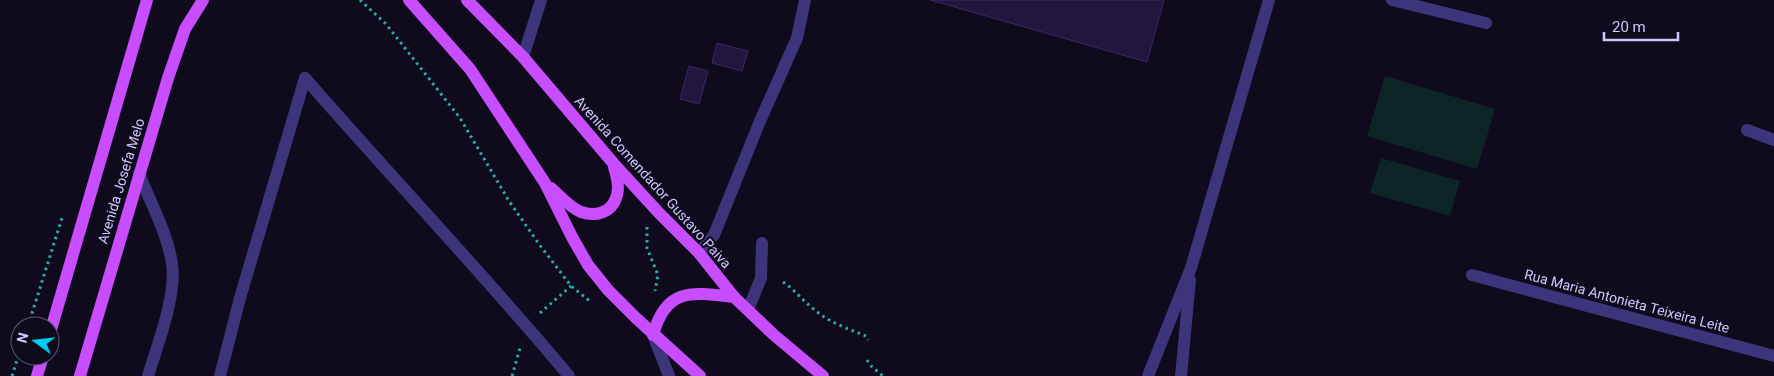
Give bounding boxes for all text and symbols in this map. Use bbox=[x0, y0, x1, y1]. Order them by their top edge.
scale bar bbox=[1604, 10, 1678, 42]
text: 20 m bbox=[1612, 18, 1646, 36]
street label: Avenida Comendador Gustavo Paiva bbox=[571, 93, 735, 271]
street label: Avenida Josefa Melo bbox=[94, 116, 148, 246]
street label: Rua Maria Antonieta Teixeira Leite bbox=[1523, 266, 1731, 336]
north arrow bbox=[10, 316, 60, 366]
text: N bbox=[13, 331, 31, 344]

